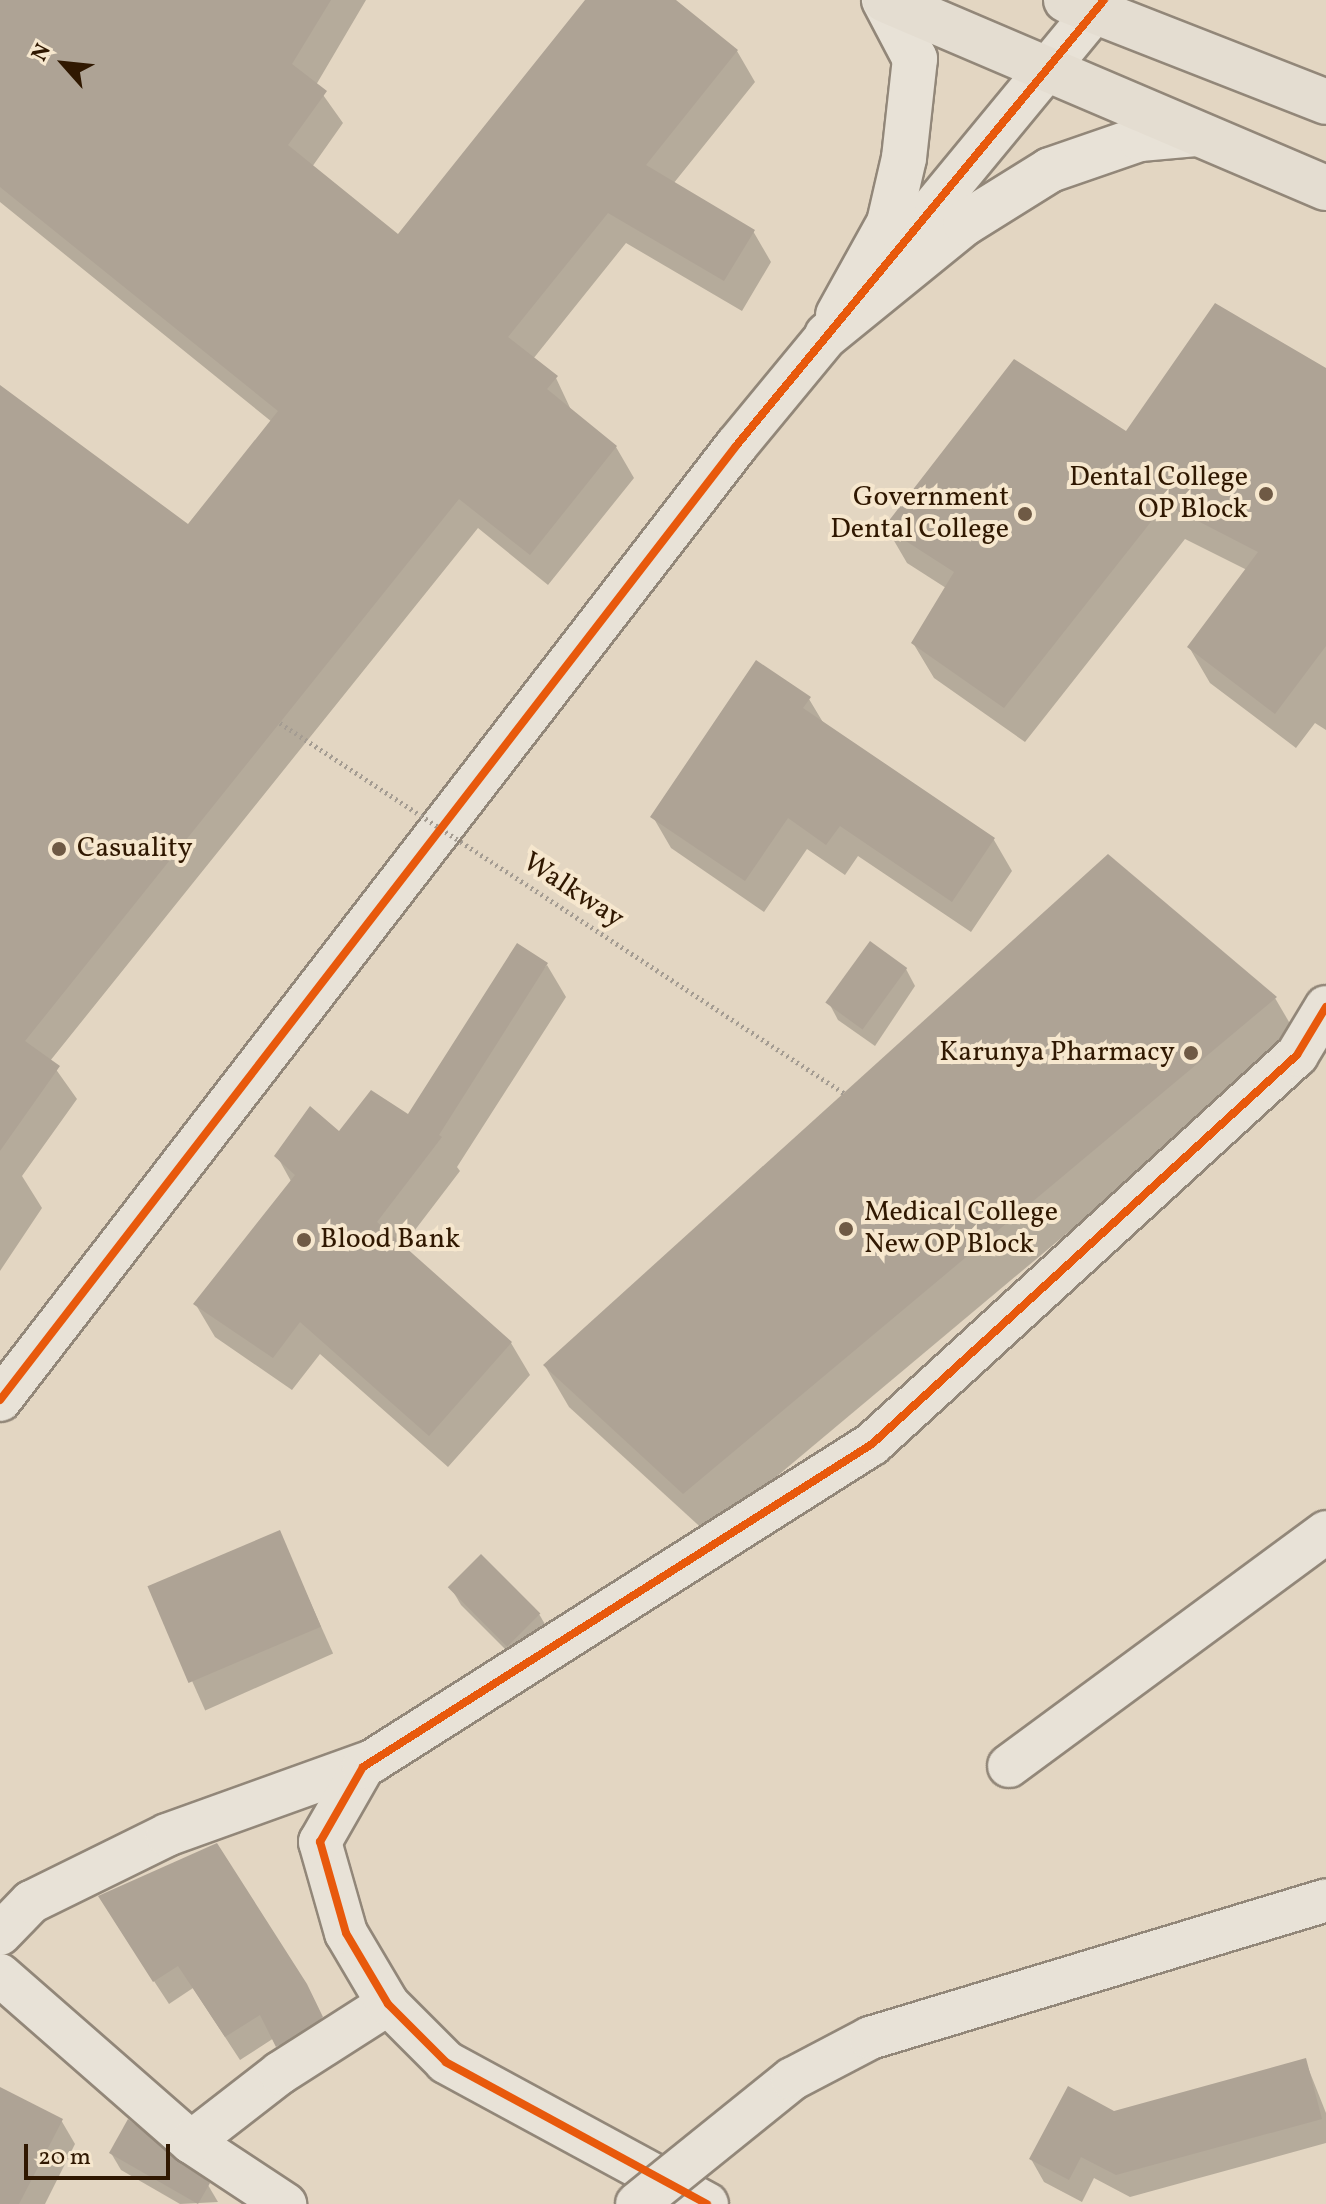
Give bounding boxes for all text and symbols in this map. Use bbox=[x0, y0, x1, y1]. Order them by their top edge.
north arrow bbox=[24, 24, 104, 104]
text: N bbox=[25, 39, 60, 67]
place label: Dental College OP Block bbox=[1069, 461, 1248, 527]
place label: Government Dental College bbox=[830, 481, 1009, 547]
marker: Dental College OP Block bbox=[1255, 483, 1277, 505]
marker: Government Dental College bbox=[1016, 505, 1034, 523]
place label: Casuality bbox=[77, 832, 193, 866]
marker: Casuality bbox=[48, 838, 70, 860]
street label: Walkway bbox=[516, 846, 630, 936]
place label: Karunya Pharmacy bbox=[939, 1036, 1175, 1070]
marker: Karunya Pharmacy bbox=[1182, 1044, 1200, 1062]
place label: Medical College New OP Block bbox=[864, 1196, 1058, 1262]
marker: Medical College New OP Block bbox=[835, 1218, 857, 1240]
place label: Blood Bank bbox=[320, 1223, 460, 1257]
marker: Blood Bank bbox=[295, 1231, 313, 1249]
scale bar bbox=[28, 2128, 174, 2178]
text: 20 m bbox=[38, 2141, 91, 2175]

